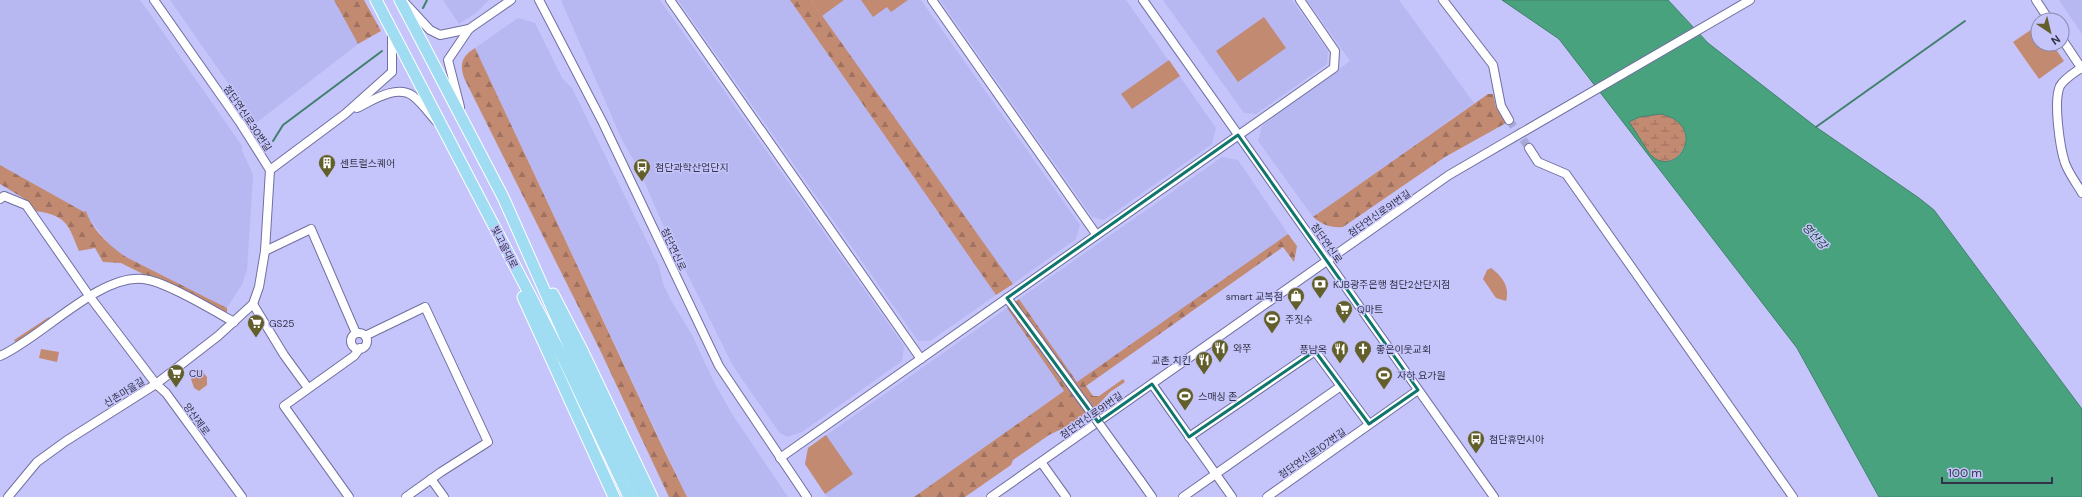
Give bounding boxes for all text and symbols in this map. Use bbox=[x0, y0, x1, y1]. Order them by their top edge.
north arrow bbox=[2030, 12, 2070, 52]
text: N bbox=[2048, 32, 2063, 48]
street label: 첨단연신로30번길 bbox=[221, 83, 275, 154]
building icon: 센트럴스퀘어 bbox=[317, 153, 337, 178]
place label: 센트럴스퀘어 bbox=[340, 157, 395, 170]
bus stop icon: 첨단과학산업단지 bbox=[632, 157, 652, 182]
place label: 첨단과학산업단지 bbox=[655, 161, 729, 174]
street label: 첨단연신로91번길 bbox=[1345, 187, 1413, 240]
water label: 영산강 bbox=[1800, 220, 1832, 253]
street label: 첨단연신로 bbox=[1308, 221, 1345, 266]
street label: 빛고을대로 bbox=[488, 224, 521, 271]
street label: 첨단연신로 bbox=[658, 226, 689, 273]
bank icon: KJB광주은행 첨단2산단지점 bbox=[1310, 274, 1330, 299]
place label: KJB광주은행 첨단2산단지점 bbox=[1333, 278, 1450, 291]
shop icon: smart 교복점 bbox=[1286, 286, 1306, 311]
place label: smart 교복점 bbox=[1226, 290, 1283, 303]
supermarket icon: Q마트 bbox=[1334, 299, 1354, 324]
place label: Q마트 bbox=[1357, 303, 1383, 316]
sports icon: 주짓수 bbox=[1262, 309, 1282, 334]
supermarket icon: GS25 bbox=[246, 313, 266, 338]
place label: 주짓수 bbox=[1285, 313, 1313, 326]
place label: GS25 bbox=[269, 317, 294, 330]
restaurant icon: 와쭈 bbox=[1210, 338, 1230, 363]
restaurant icon: 풍남옥 bbox=[1330, 339, 1350, 364]
church icon: 좋은이웃교회 bbox=[1353, 339, 1373, 364]
place label: 와쭈 bbox=[1233, 342, 1251, 355]
place label: 풍남옥 bbox=[1299, 343, 1327, 356]
place label: 좋은이웃교회 bbox=[1376, 343, 1431, 356]
restaurant icon: 교촌 치킨 bbox=[1194, 350, 1214, 375]
place label: 교촌 치킨 bbox=[1152, 354, 1191, 367]
supermarket icon: CU bbox=[166, 363, 186, 388]
sports icon: 자하 요가원 bbox=[1374, 365, 1394, 390]
place label: CU bbox=[189, 367, 203, 380]
place label: 자하 요가원 bbox=[1397, 369, 1446, 382]
street label: 신촌마을길 bbox=[101, 375, 147, 410]
sports icon: 스매싱 존 bbox=[1175, 386, 1195, 411]
street label: 첨단연신로91번길 bbox=[1057, 389, 1125, 442]
place label: 스매싱 존 bbox=[1198, 390, 1237, 403]
street label: 양산제로 bbox=[181, 401, 213, 438]
street label: 첨단연신로107번길 bbox=[1276, 425, 1349, 482]
bus stop icon: 첨단휴먼시아 bbox=[1466, 429, 1486, 454]
place label: 첨단휴먼시아 bbox=[1489, 433, 1545, 446]
scale bar bbox=[1942, 459, 2052, 485]
text: 100 m bbox=[1948, 465, 1982, 481]

